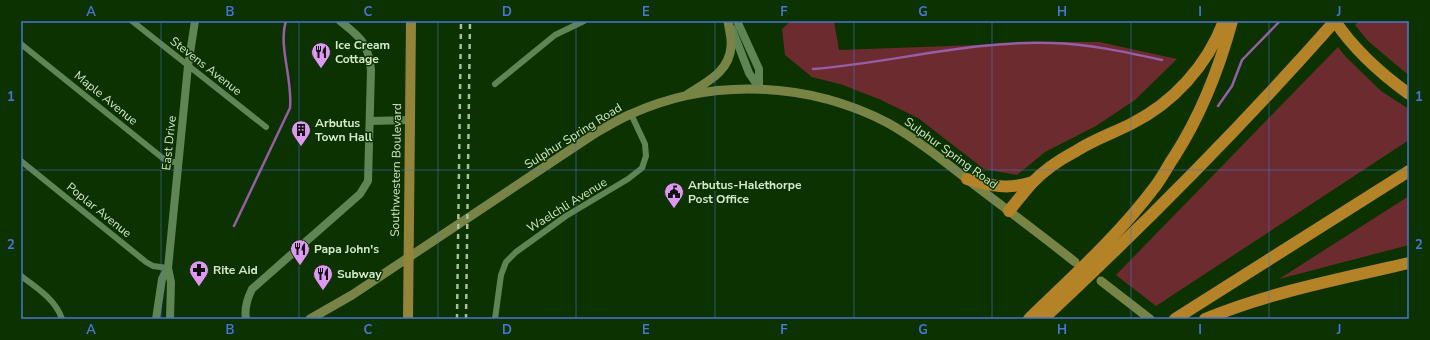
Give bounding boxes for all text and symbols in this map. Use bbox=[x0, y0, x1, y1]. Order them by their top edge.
text: A bbox=[86, 3, 96, 21]
text: B bbox=[226, 3, 235, 21]
text: C bbox=[364, 3, 373, 21]
text: D bbox=[502, 3, 512, 21]
text: E bbox=[642, 3, 650, 21]
text: F bbox=[780, 3, 788, 21]
text: G bbox=[918, 3, 928, 21]
text: H bbox=[1057, 3, 1067, 21]
text: I bbox=[1198, 3, 1202, 21]
text: J bbox=[1336, 3, 1341, 21]
street label: Stevens Avenue bbox=[167, 33, 245, 99]
place label: Ice Cream Cottage bbox=[335, 37, 390, 67]
restaurant icon: Ice Cream Cottage bbox=[310, 41, 332, 69]
street label: Maple Avenue bbox=[71, 67, 141, 129]
text: 1 bbox=[7, 88, 15, 106]
text: 1 bbox=[1415, 88, 1423, 106]
street label: Sulphur Spring Road bbox=[521, 100, 625, 172]
street label: Southwestern Boulevard bbox=[387, 103, 405, 237]
street label: Sulphur Spring Road bbox=[901, 114, 1001, 192]
street label: East Drive bbox=[158, 115, 180, 171]
place label: Arbutus Town Hall bbox=[315, 115, 372, 145]
building icon: Arbutus Town Hall bbox=[290, 119, 312, 147]
street label: Waelchli Avenue bbox=[524, 174, 610, 236]
place label: Arbutus-Halethorpe Post Office bbox=[688, 177, 802, 207]
street label: Poplar Avenue bbox=[63, 179, 135, 241]
public building icon: Arbutus-Halethorpe Post Office bbox=[663, 181, 685, 209]
text: 2 bbox=[7, 236, 15, 254]
text: 2 bbox=[1415, 236, 1423, 254]
restaurant icon: Papa John's bbox=[289, 238, 311, 266]
place label: Papa John's bbox=[314, 241, 379, 257]
pharmacy icon: Rite Aid bbox=[188, 259, 210, 287]
place label: Rite Aid bbox=[213, 262, 258, 278]
restaurant icon: Subway bbox=[312, 263, 334, 291]
place label: Subway bbox=[337, 266, 382, 282]
text: A bbox=[86, 321, 96, 339]
text: B bbox=[226, 321, 235, 339]
text: C bbox=[364, 321, 373, 339]
text: D bbox=[502, 321, 512, 339]
text: E bbox=[642, 321, 650, 339]
text: F bbox=[780, 321, 788, 339]
text: G bbox=[918, 321, 928, 339]
text: H bbox=[1057, 321, 1067, 339]
text: I bbox=[1198, 321, 1202, 339]
text: J bbox=[1336, 321, 1341, 339]

